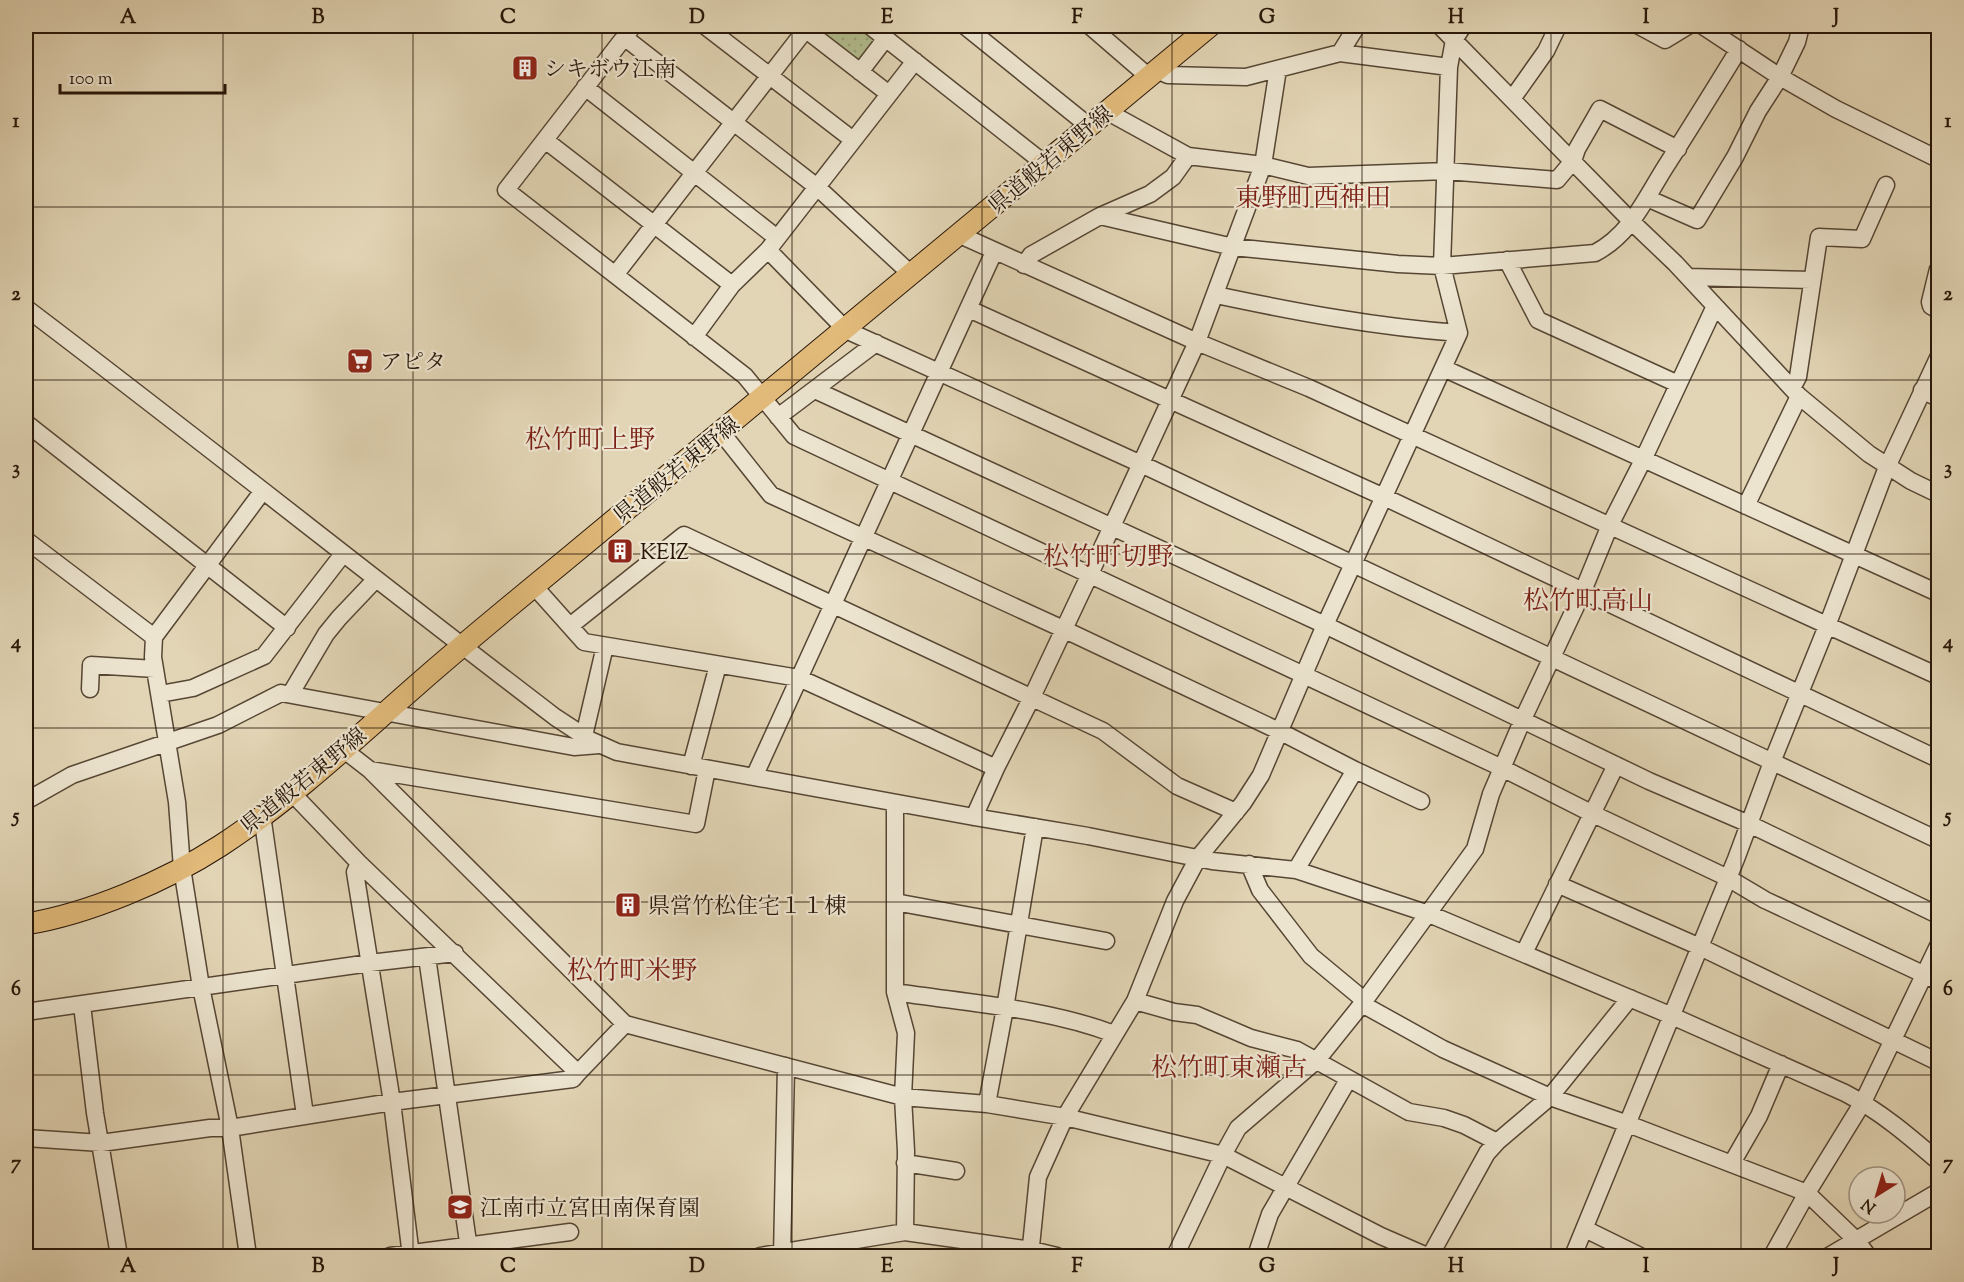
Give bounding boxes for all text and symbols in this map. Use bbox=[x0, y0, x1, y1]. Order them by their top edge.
text: A bbox=[120, 4, 137, 33]
text: B bbox=[312, 4, 325, 33]
text: C bbox=[500, 4, 516, 33]
text: D bbox=[689, 4, 705, 33]
text: E bbox=[881, 4, 894, 33]
text: F bbox=[1071, 4, 1083, 33]
text: G bbox=[1259, 4, 1276, 33]
text: H bbox=[1448, 4, 1464, 33]
text: I bbox=[1643, 4, 1650, 33]
text: J bbox=[1831, 4, 1839, 33]
building icon: シキボウ江南 bbox=[510, 53, 540, 83]
place label: シキボウ江南 bbox=[544, 55, 676, 87]
scale bar bbox=[60, 57, 225, 95]
text: 100 m bbox=[69, 67, 113, 93]
street label: 県道般若東野線 bbox=[983, 100, 1121, 223]
text: 1 bbox=[13, 108, 20, 137]
text: 1 bbox=[1945, 108, 1952, 137]
district label: 東野町西神田 bbox=[1235, 181, 1391, 218]
text: 2 bbox=[11, 281, 21, 310]
text: 2 bbox=[1943, 281, 1953, 310]
supermarket icon: アピタ bbox=[345, 346, 375, 376]
place label: アピタ bbox=[380, 348, 446, 380]
street label: 県道般若東野線 bbox=[608, 410, 748, 532]
district label: 松竹町上野 bbox=[525, 423, 655, 460]
text: 3 bbox=[12, 455, 20, 484]
text: 3 bbox=[1944, 455, 1952, 484]
building icon: KEIZ bbox=[605, 536, 635, 566]
place label: KEIZ bbox=[640, 538, 689, 570]
district label: 松竹町切野 bbox=[1043, 540, 1173, 577]
district label: 松竹町高山 bbox=[1523, 584, 1653, 621]
text: 4 bbox=[10, 629, 21, 658]
text: 4 bbox=[1942, 629, 1953, 658]
street label: 県道般若東野線 bbox=[235, 721, 375, 843]
text: 5 bbox=[11, 803, 20, 832]
text: 5 bbox=[1943, 803, 1952, 832]
building icon: 県営竹松住宅１１棟 bbox=[613, 890, 643, 920]
place label: 県営竹松住宅１１棟 bbox=[648, 892, 846, 924]
district label: 松竹町米野 bbox=[567, 954, 697, 991]
text: 6 bbox=[11, 976, 21, 1005]
text: 6 bbox=[1943, 976, 1953, 1005]
district label: 松竹町東瀬古 bbox=[1151, 1051, 1307, 1088]
text: 7 bbox=[11, 1150, 22, 1179]
text: 7 bbox=[1943, 1150, 1954, 1179]
north arrow bbox=[1847, 1165, 1907, 1225]
school or university icon: 江南市立宮田南保育園 bbox=[445, 1192, 475, 1222]
text: N bbox=[1857, 1192, 1882, 1218]
place label: 江南市立宮田南保育園 bbox=[480, 1194, 700, 1226]
text: A bbox=[120, 1253, 137, 1282]
text: B bbox=[312, 1253, 325, 1282]
text: C bbox=[500, 1253, 516, 1282]
text: D bbox=[689, 1253, 705, 1282]
text: E bbox=[881, 1253, 894, 1282]
text: F bbox=[1071, 1253, 1083, 1282]
text: G bbox=[1259, 1253, 1276, 1282]
text: H bbox=[1448, 1253, 1464, 1282]
text: I bbox=[1643, 1253, 1650, 1282]
text: J bbox=[1831, 1253, 1839, 1282]

